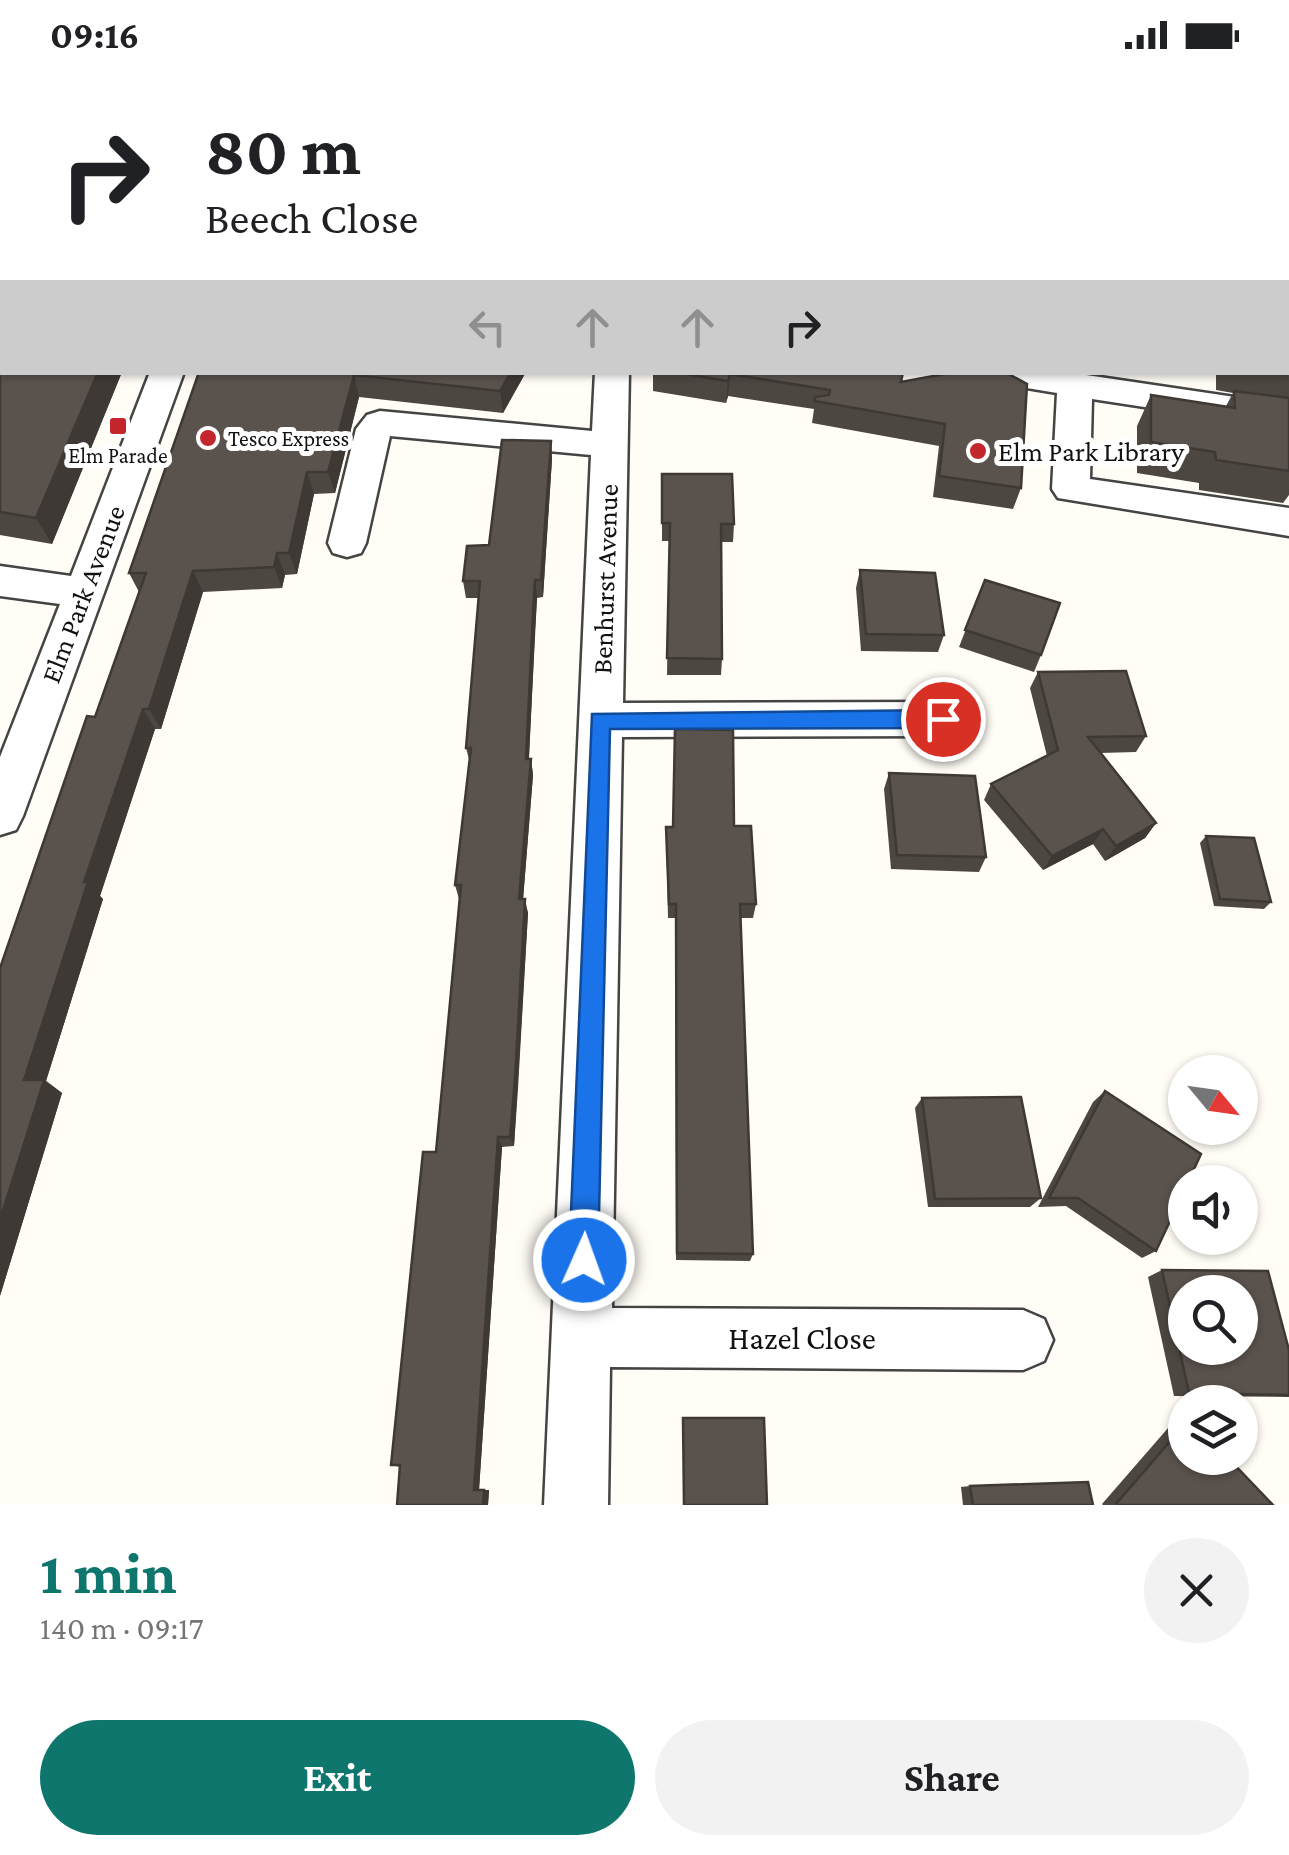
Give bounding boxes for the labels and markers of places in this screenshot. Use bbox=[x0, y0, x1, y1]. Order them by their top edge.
marker: Elm Parade bbox=[107, 415, 129, 437]
place label: Tesco Express bbox=[228, 426, 349, 451]
marker: Tesco Express bbox=[197, 427, 219, 449]
place label: Elm Park Library bbox=[998, 436, 1185, 467]
marker: Elm Park Library bbox=[967, 440, 989, 462]
place label: Elm Parade bbox=[68, 443, 168, 468]
pin bbox=[901, 677, 986, 762]

